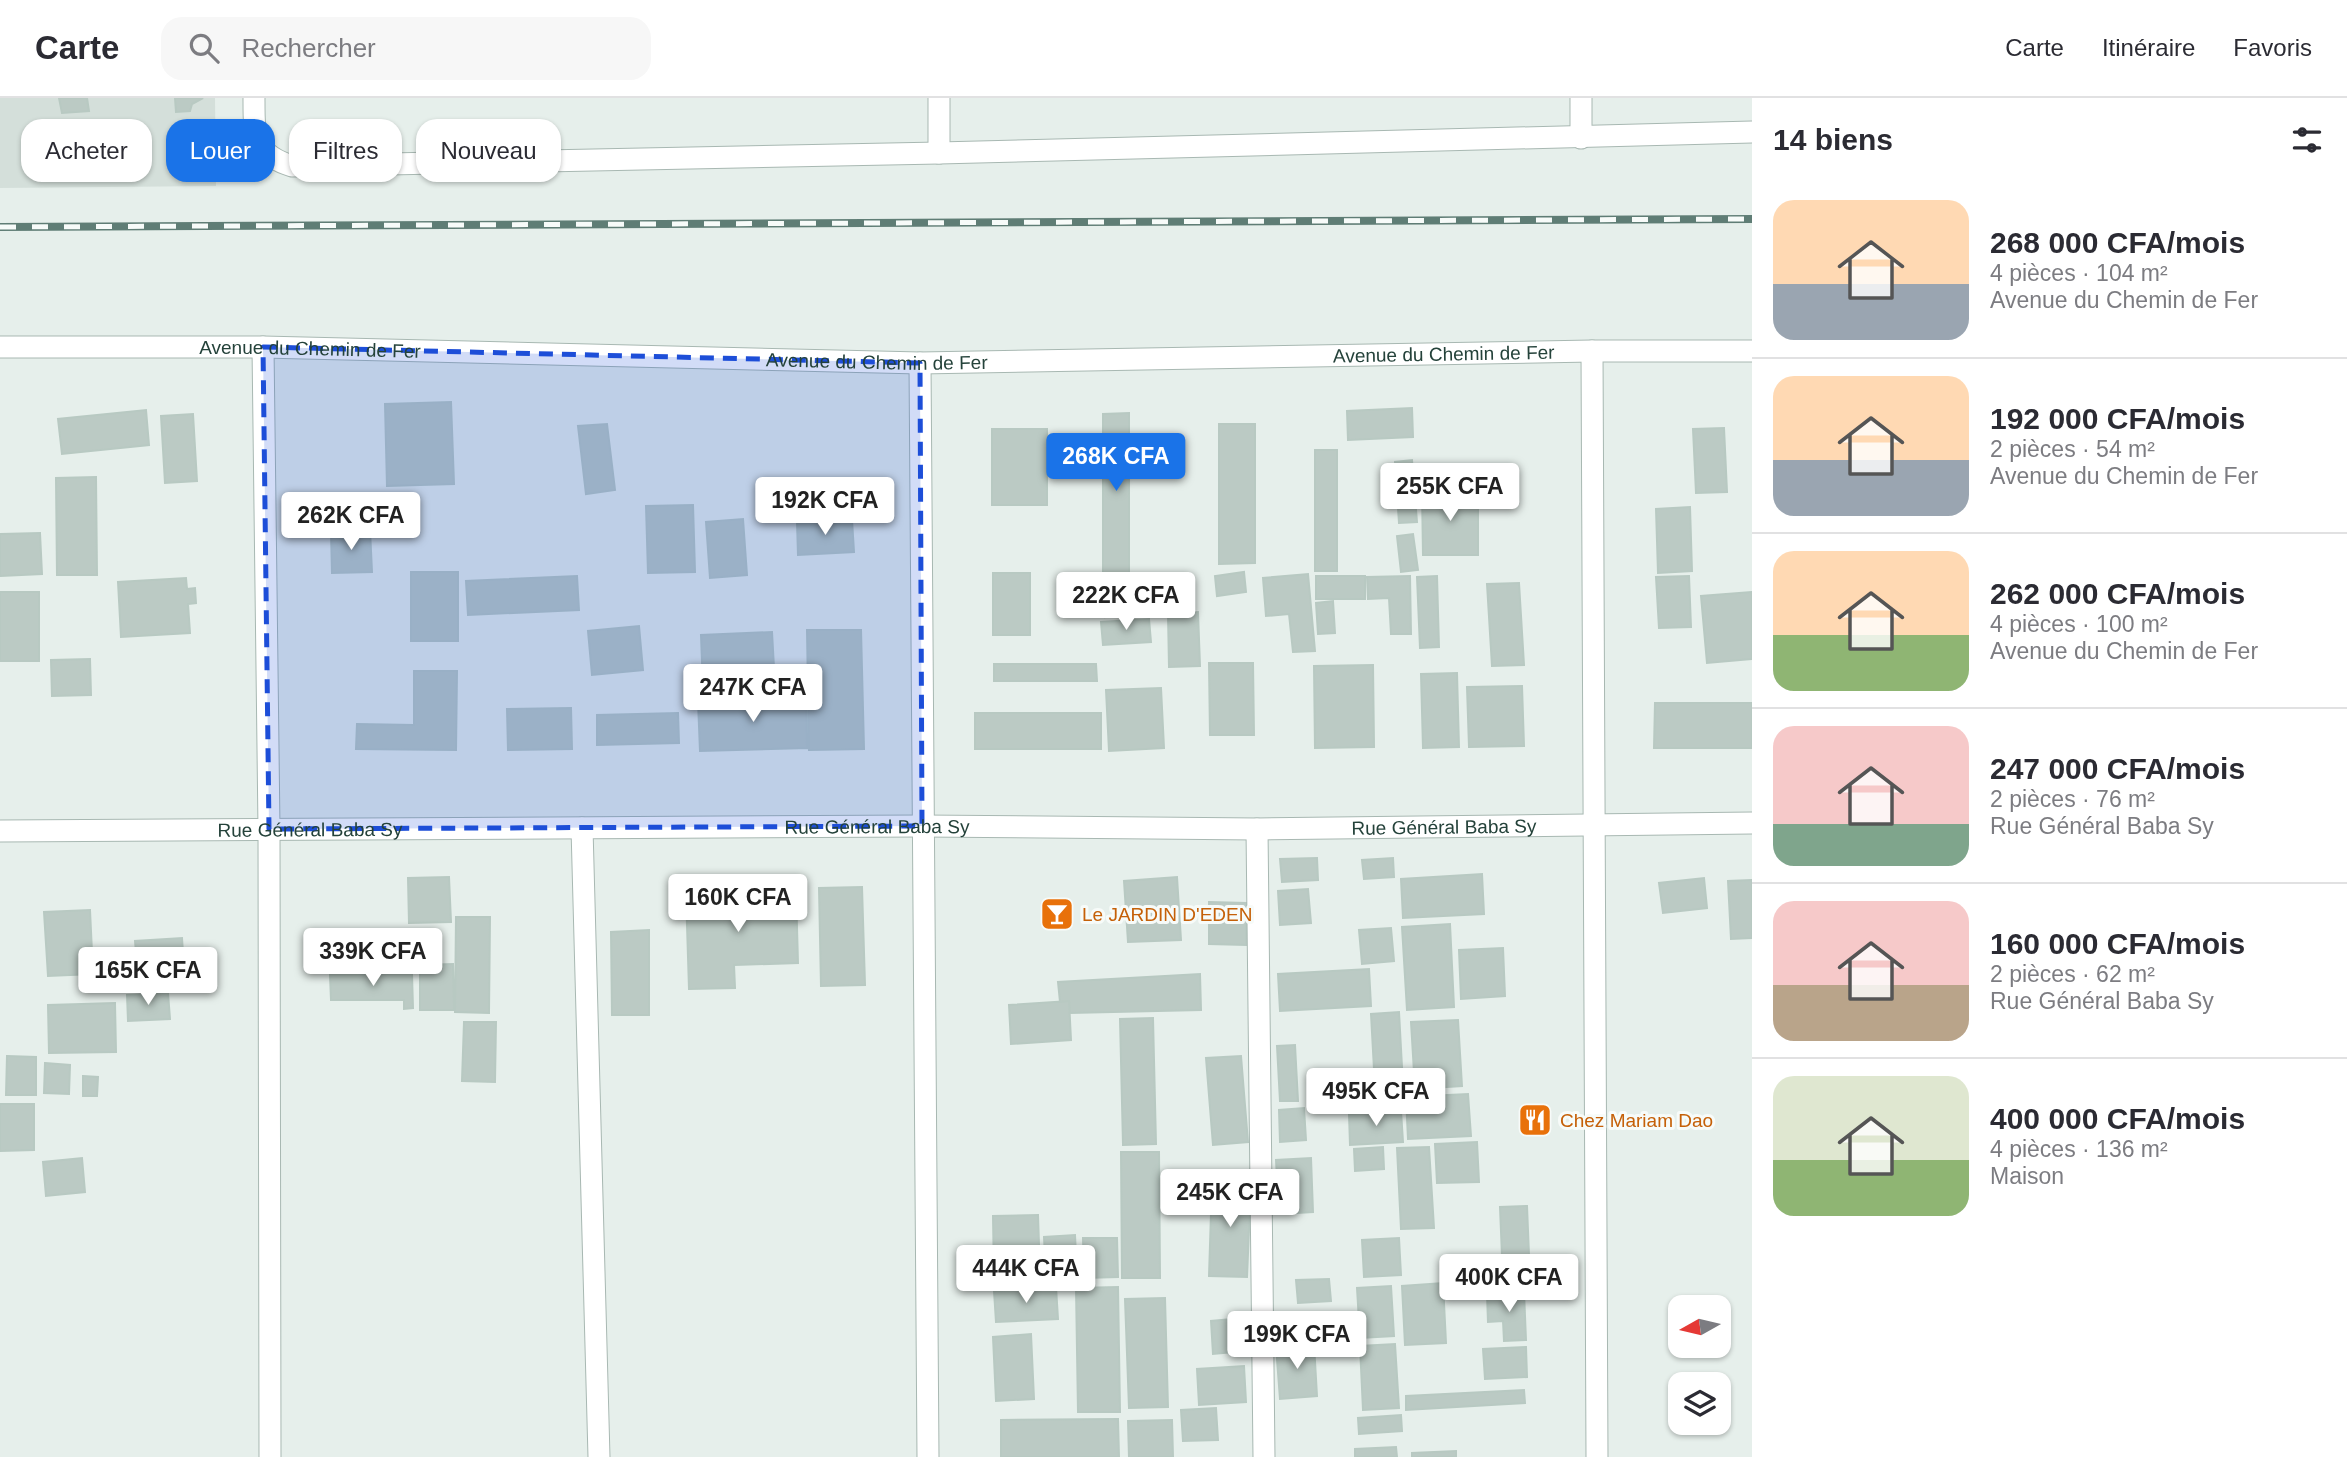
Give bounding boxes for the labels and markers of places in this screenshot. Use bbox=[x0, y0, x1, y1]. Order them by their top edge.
pin: 268K CFA bbox=[1044, 434, 1188, 493]
pin: 255K CFA bbox=[1378, 464, 1522, 523]
pin: 192K CFA bbox=[753, 478, 897, 537]
pin: 262K CFA bbox=[279, 492, 423, 552]
pin: 222K CFA bbox=[1054, 573, 1198, 632]
pin: 247K CFA bbox=[681, 664, 825, 724]
pin: 160K CFA bbox=[666, 874, 810, 934]
bar icon: Le JARDIN D'EDEN bbox=[1038, 895, 1076, 933]
place label: Le JARDIN D'EDEN bbox=[1082, 904, 1252, 925]
pin: 339K CFA bbox=[301, 928, 445, 988]
pin: 165K CFA bbox=[76, 948, 220, 1007]
pin: 495K CFA bbox=[1304, 1068, 1448, 1128]
restaurant icon: Chez Mariam Dao bbox=[1516, 1101, 1554, 1139]
place label: Chez Mariam Dao bbox=[1560, 1110, 1713, 1131]
pin: 245K CFA bbox=[1158, 1170, 1302, 1229]
pin: 444K CFA bbox=[954, 1246, 1098, 1305]
pin: 400K CFA bbox=[1437, 1254, 1581, 1314]
pin: 199K CFA bbox=[1225, 1312, 1369, 1371]

